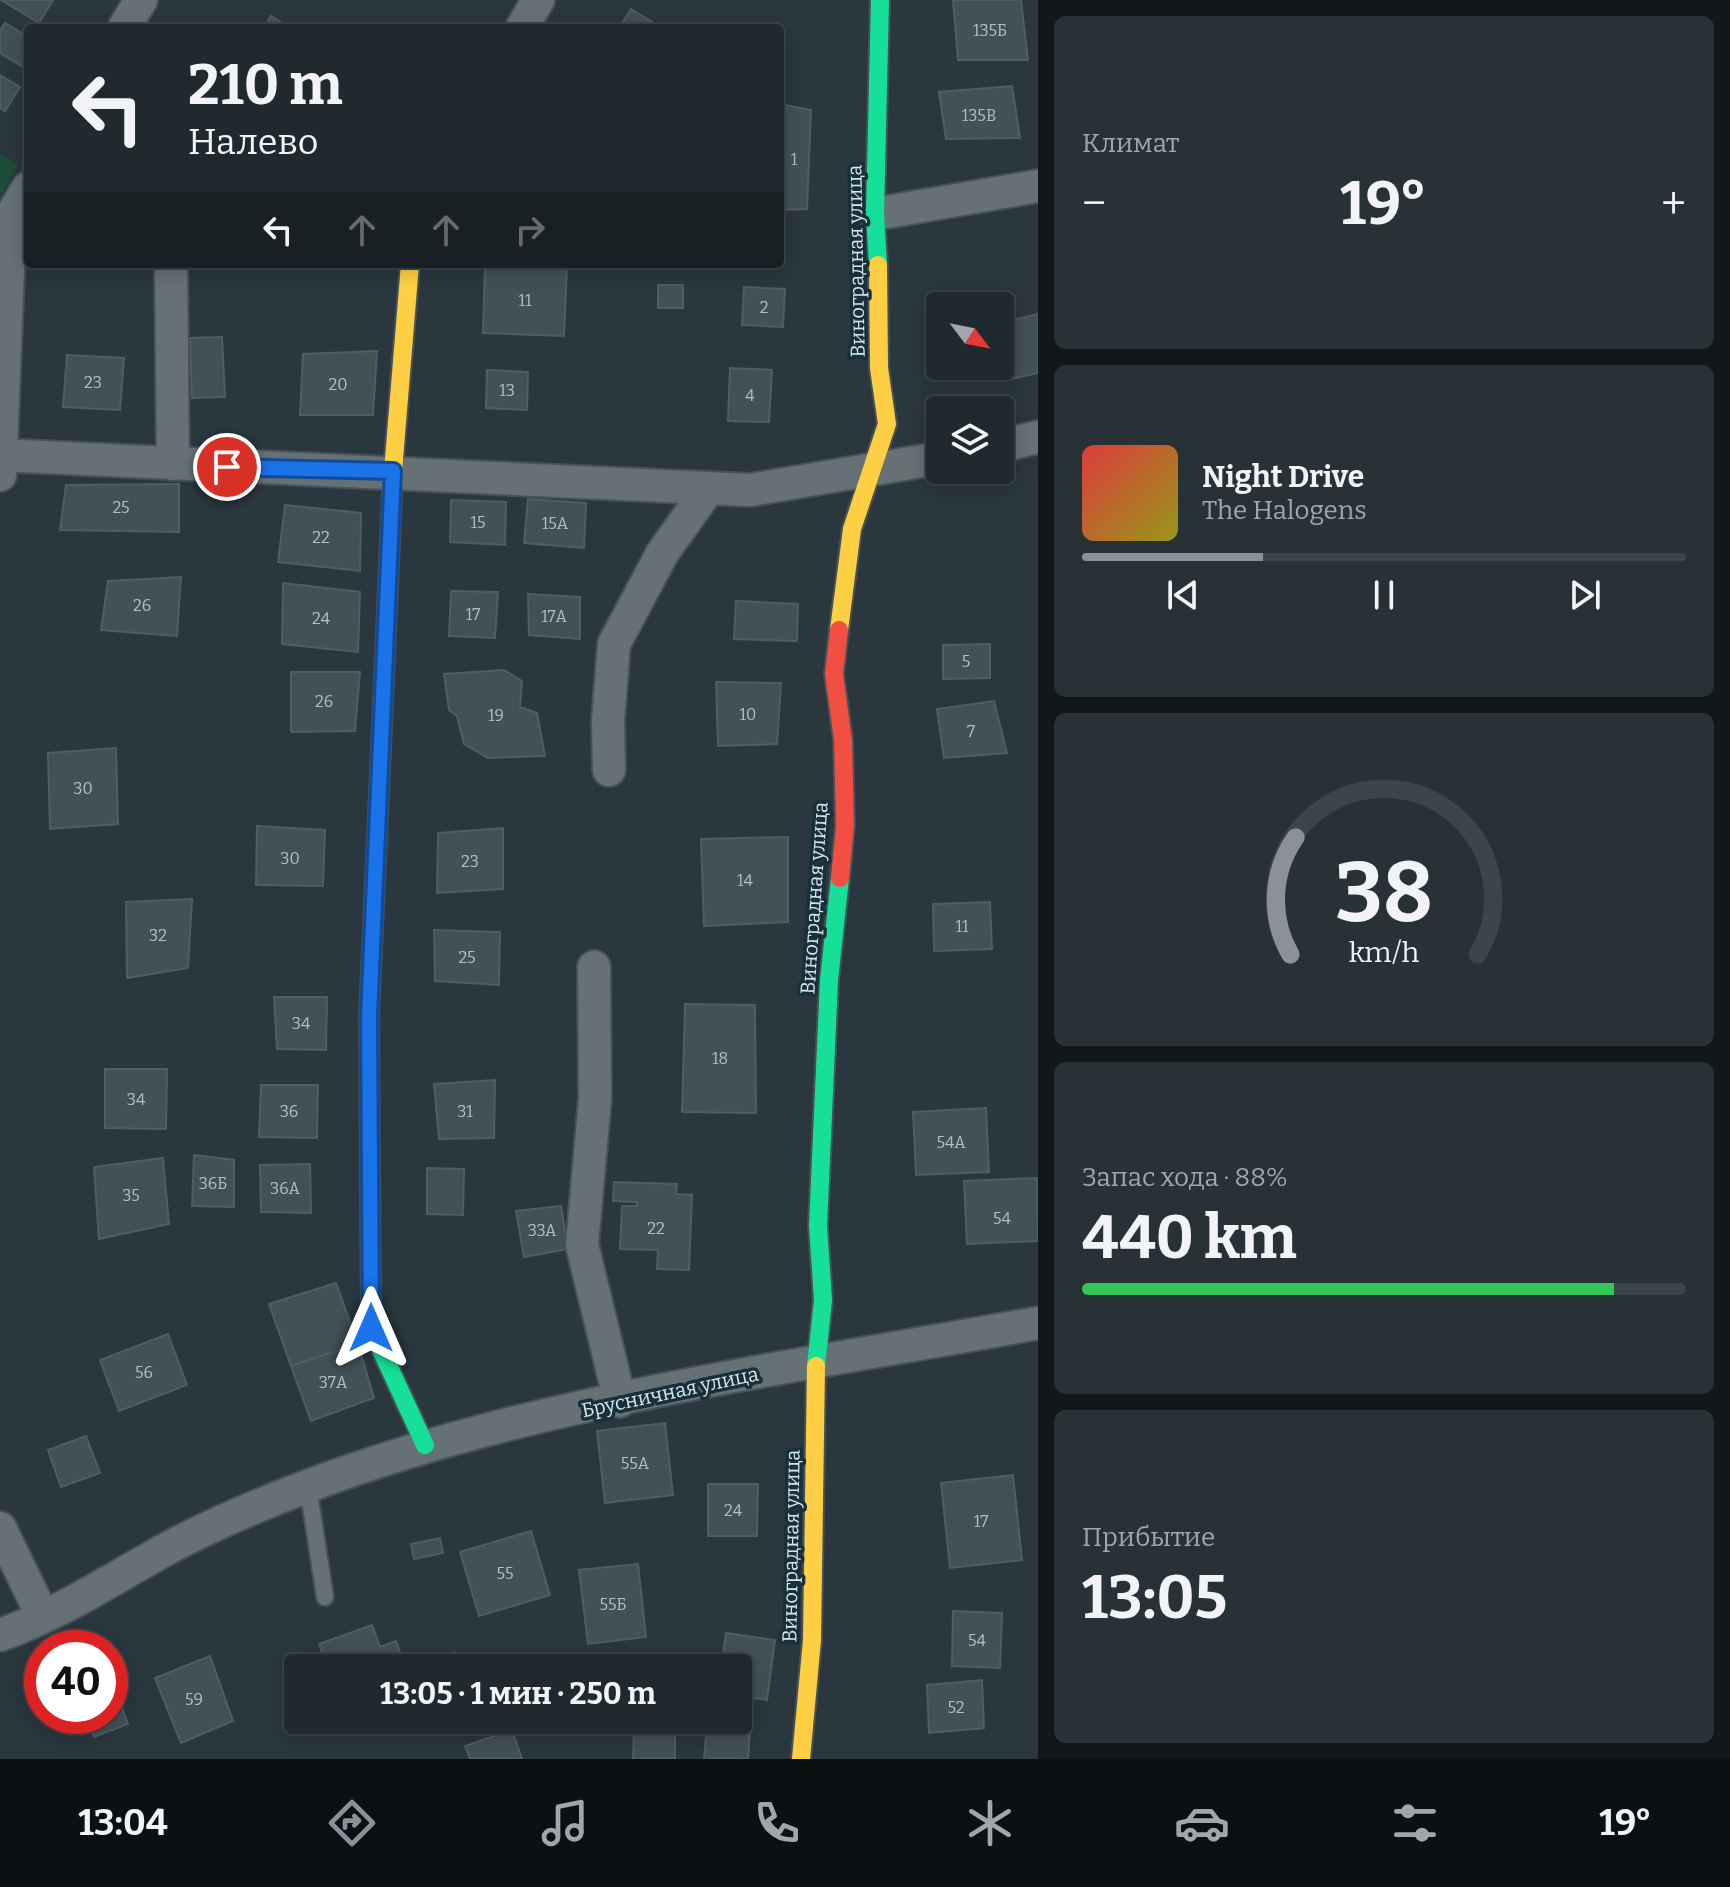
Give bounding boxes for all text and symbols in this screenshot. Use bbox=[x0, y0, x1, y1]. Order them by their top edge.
house number: 135Б bbox=[973, 21, 1007, 40]
text: 210 m bbox=[188, 52, 343, 119]
icon: left bbox=[56, 56, 160, 160]
house number: 135В bbox=[962, 106, 996, 125]
text: Налево bbox=[188, 120, 319, 164]
text: Климат bbox=[1082, 128, 1179, 159]
house number: 1 bbox=[791, 150, 798, 169]
street label: Виноградная улица bbox=[842, 164, 870, 358]
text: 19° bbox=[1340, 168, 1427, 240]
text: − bbox=[1082, 177, 1106, 230]
text: + bbox=[1661, 177, 1686, 230]
icon: left bbox=[256, 208, 300, 252]
icon: ahead bbox=[340, 208, 384, 252]
icon: ahead bbox=[424, 208, 468, 252]
icon: right bbox=[508, 208, 552, 252]
house number: 11 bbox=[519, 291, 532, 310]
north arrow bbox=[926, 292, 1014, 380]
map controls bbox=[926, 292, 1014, 484]
house number: 2 bbox=[760, 298, 768, 317]
house number: 23 bbox=[84, 373, 102, 392]
house number: 20 bbox=[329, 375, 347, 394]
house number: 13 bbox=[499, 381, 515, 400]
house number: 4 bbox=[745, 386, 755, 405]
button: layers bbox=[926, 396, 1014, 484]
pin bbox=[193, 433, 261, 501]
icon: arrive bbox=[205, 445, 249, 489]
text: Night Drive bbox=[1202, 459, 1364, 495]
text: The Halogens bbox=[1202, 495, 1367, 526]
house number: 25 bbox=[112, 498, 130, 517]
house number: 15 bbox=[470, 513, 486, 532]
house number: 15А bbox=[542, 514, 569, 533]
house number: 22 bbox=[312, 528, 330, 547]
icon: previous bbox=[1161, 573, 1205, 617]
icon: pause bbox=[1362, 573, 1406, 617]
icon: next bbox=[1563, 573, 1607, 617]
house number: 26 bbox=[133, 596, 151, 615]
house number: 17 bbox=[466, 605, 480, 624]
house number: 17А bbox=[541, 607, 568, 626]
house number: 24 bbox=[312, 609, 331, 628]
house number: 5 bbox=[962, 652, 970, 671]
house number: 26 bbox=[315, 692, 333, 711]
house number: 10 bbox=[740, 705, 756, 724]
house number: 19 bbox=[488, 706, 504, 725]
house number: 7 bbox=[967, 722, 975, 741]
house number: 30 bbox=[73, 779, 93, 798]
street label: Виноградная улица bbox=[795, 801, 833, 995]
text: 38 bbox=[1335, 843, 1433, 943]
house number: 30 bbox=[280, 849, 300, 868]
house number: 23 bbox=[461, 852, 479, 871]
house number: 14 bbox=[737, 871, 754, 890]
house number: 11 bbox=[956, 917, 969, 936]
house number: 32 bbox=[149, 926, 167, 945]
text: km/h bbox=[1349, 936, 1420, 971]
house number: 25 bbox=[458, 948, 476, 967]
house number: 34 bbox=[292, 1014, 311, 1033]
house number: 18 bbox=[712, 1049, 728, 1068]
house number: 34 bbox=[127, 1090, 146, 1109]
house number: 36 bbox=[280, 1102, 298, 1121]
house number: 31 bbox=[457, 1102, 473, 1121]
house number: 54А bbox=[936, 1133, 966, 1152]
text: Запас хода · 88% bbox=[1082, 1162, 1288, 1193]
house number: 36Б bbox=[199, 1174, 227, 1193]
house number: 36А bbox=[270, 1179, 301, 1198]
house number: 35 bbox=[122, 1186, 140, 1205]
text: 440 km bbox=[1082, 1202, 1297, 1274]
house number: 54 bbox=[993, 1209, 1012, 1228]
house number: 22 bbox=[647, 1219, 665, 1238]
house number: 33А bbox=[528, 1221, 557, 1240]
position arrow bbox=[329, 1286, 413, 1370]
street label: Брусничная улица bbox=[579, 1362, 761, 1422]
house number: 56 bbox=[135, 1363, 153, 1382]
house number: 37А bbox=[319, 1373, 348, 1392]
street label: Виноградная улица bbox=[777, 1449, 805, 1643]
house number: 55А bbox=[621, 1454, 650, 1473]
house number: 24 bbox=[724, 1501, 743, 1520]
house number: 17 bbox=[974, 1512, 988, 1531]
text: Прибытие bbox=[1082, 1522, 1215, 1553]
text: 13:05 bbox=[1082, 1562, 1227, 1634]
house number: 55 bbox=[496, 1564, 514, 1583]
house number: 55Б bbox=[599, 1595, 627, 1614]
speed limit sign: 40 bbox=[24, 1630, 128, 1734]
house number: 54 bbox=[968, 1631, 987, 1650]
text: 13:05 · 1 мин · 250 m bbox=[380, 1676, 656, 1712]
house number: 59 bbox=[185, 1690, 203, 1709]
house number: 52 bbox=[948, 1698, 964, 1717]
icon: directions bbox=[324, 1795, 380, 1851]
icon: music bbox=[537, 1795, 593, 1851]
icon: phone bbox=[749, 1795, 805, 1851]
icon: climate bbox=[962, 1795, 1018, 1851]
icon: car bbox=[1174, 1795, 1230, 1851]
icon: filters bbox=[1387, 1795, 1443, 1851]
text: 13:04 bbox=[78, 1801, 168, 1845]
text: 19° bbox=[1599, 1801, 1652, 1845]

